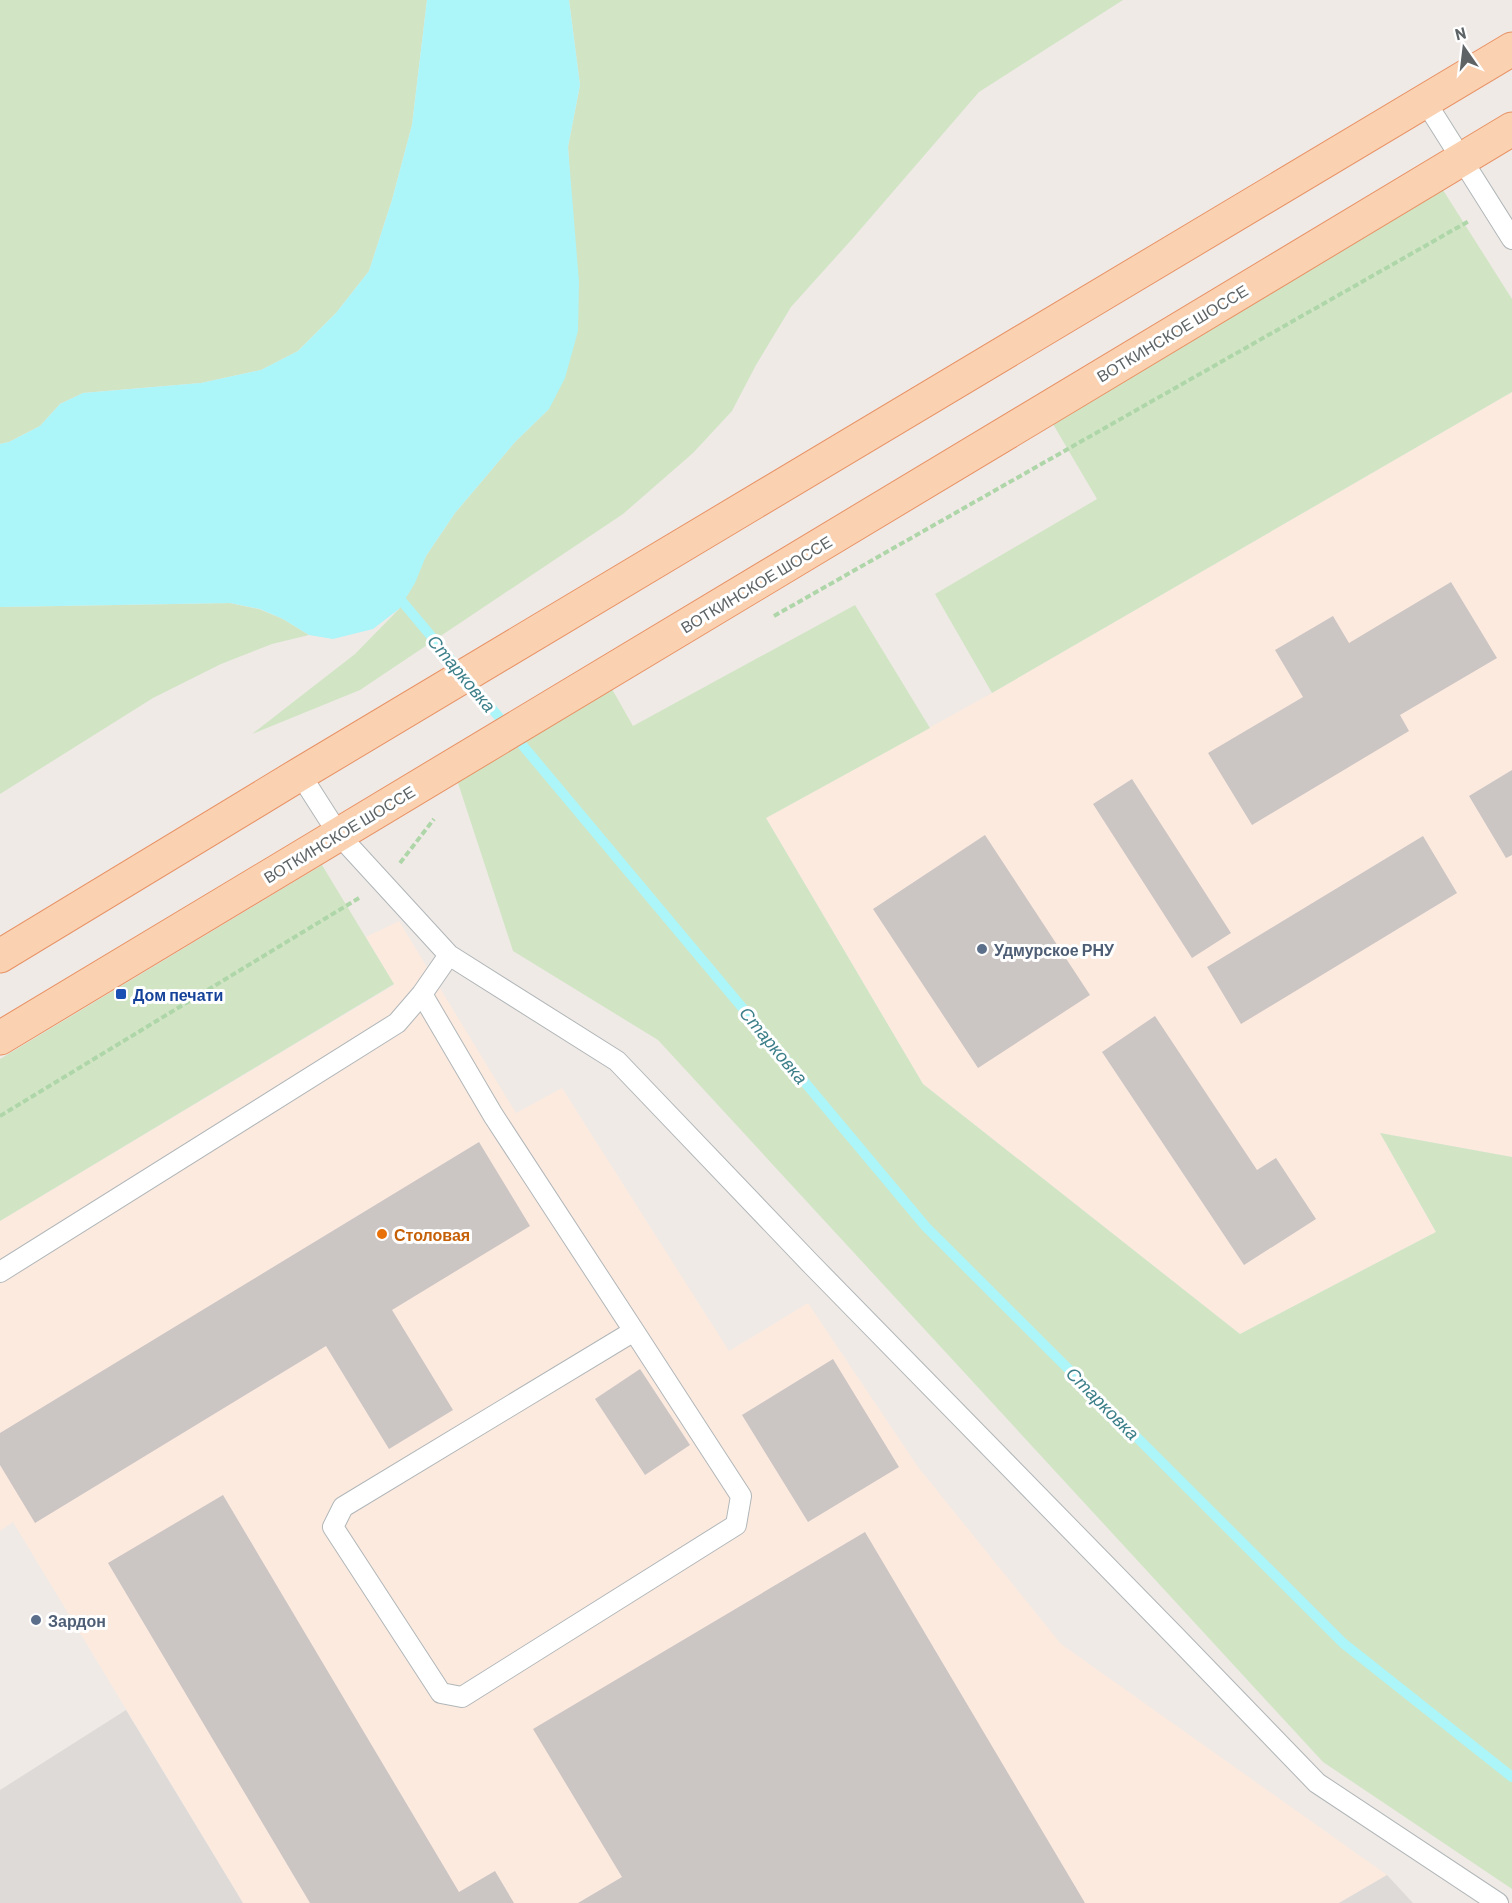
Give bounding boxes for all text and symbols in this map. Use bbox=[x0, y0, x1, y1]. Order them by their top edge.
north arrow bbox=[1434, 18, 1494, 78]
text: N bbox=[1453, 22, 1468, 43]
street label: ВОТКИНСКОЕ ШОССЕ bbox=[1093, 280, 1251, 386]
street label: ВОТКИНСКОЕ ШОССЕ bbox=[677, 531, 835, 637]
water label: Старковка bbox=[423, 630, 501, 716]
street label: ВОТКИНСКОЕ ШОССЕ bbox=[260, 781, 418, 887]
place label: Удмурское РНУ bbox=[994, 940, 1115, 959]
marker: Удмурское РНУ bbox=[975, 942, 989, 956]
place label: Дом печати bbox=[133, 985, 223, 1004]
marker: Дом печати bbox=[114, 987, 128, 1001]
water label: Старковка bbox=[735, 1002, 813, 1088]
place label: Столовая bbox=[394, 1225, 470, 1244]
marker: Столовая bbox=[375, 1227, 389, 1241]
water label: Старковка bbox=[1062, 1362, 1144, 1444]
place label: Зардон bbox=[48, 1611, 106, 1630]
marker: Зардон bbox=[29, 1613, 43, 1627]

